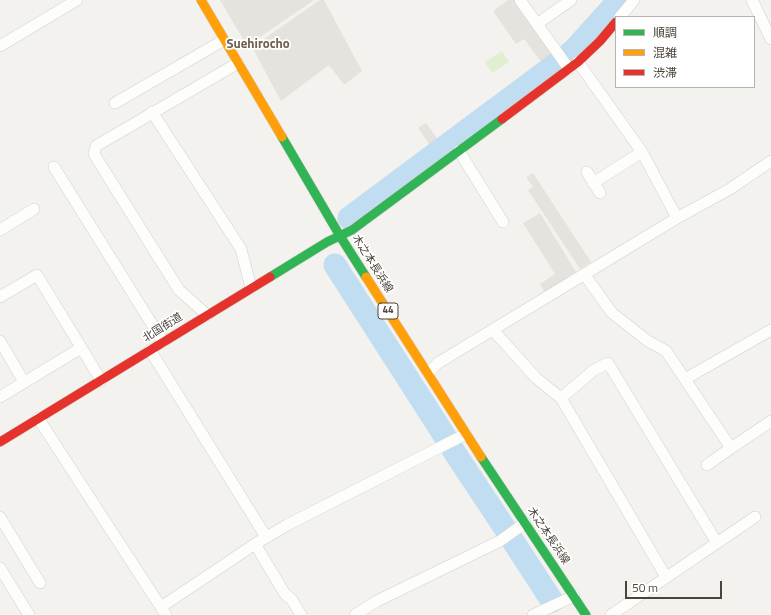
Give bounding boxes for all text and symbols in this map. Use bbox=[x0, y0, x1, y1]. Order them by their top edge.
legend bbox=[615, 16, 755, 88]
text: 順調 bbox=[653, 23, 677, 42]
district label: Suehirocho bbox=[226, 37, 290, 53]
text: 混雑 bbox=[653, 43, 677, 62]
text: 渋滞 bbox=[653, 63, 677, 82]
street label: 木之本長浜線 bbox=[349, 233, 395, 295]
road number: 44 bbox=[378, 303, 398, 319]
street label: 北国街道 bbox=[141, 311, 185, 345]
street label: 木之本長浜線 bbox=[524, 505, 572, 567]
scale bar bbox=[627, 573, 724, 599]
text: 50 m bbox=[632, 578, 658, 597]

